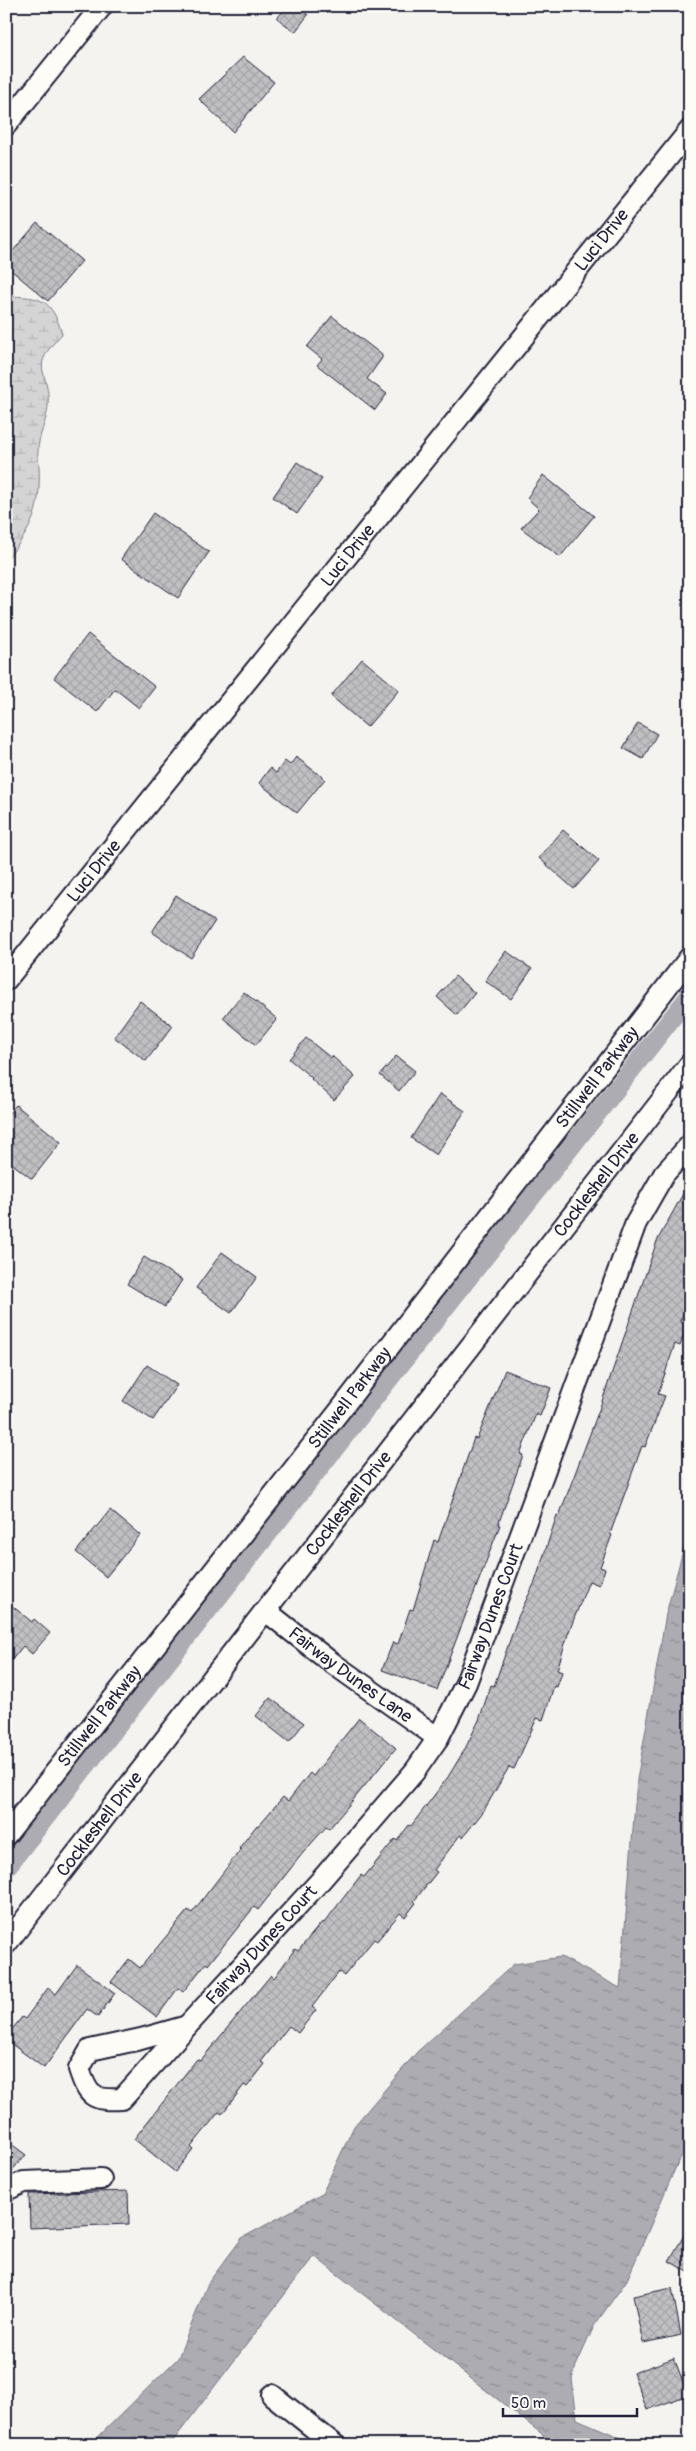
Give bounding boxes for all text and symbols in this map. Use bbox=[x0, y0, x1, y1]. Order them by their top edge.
street label: Luci Drive bbox=[569, 204, 634, 276]
street label: Luci Drive bbox=[316, 519, 380, 591]
street label: Luci Drive bbox=[62, 835, 126, 907]
street label: Stillwell Parkway bbox=[550, 1021, 644, 1133]
street label: Cockleshell Drive bbox=[548, 1127, 644, 1242]
street label: Stillwell Parkway bbox=[303, 1342, 396, 1453]
street label: Cockleshell Drive bbox=[300, 1446, 397, 1561]
street label: Fairway Dunes Court bbox=[453, 1539, 528, 1694]
street label: Fairway Dunes Lane bbox=[284, 1622, 417, 1728]
street label: Stillwell Parkway bbox=[52, 1661, 147, 1772]
street label: Cockleshell Drive bbox=[51, 1767, 147, 1881]
street label: Fairway Dunes Court bbox=[201, 1880, 323, 2010]
scale bar bbox=[503, 2386, 637, 2418]
text: 50 m bbox=[511, 2394, 546, 2413]

